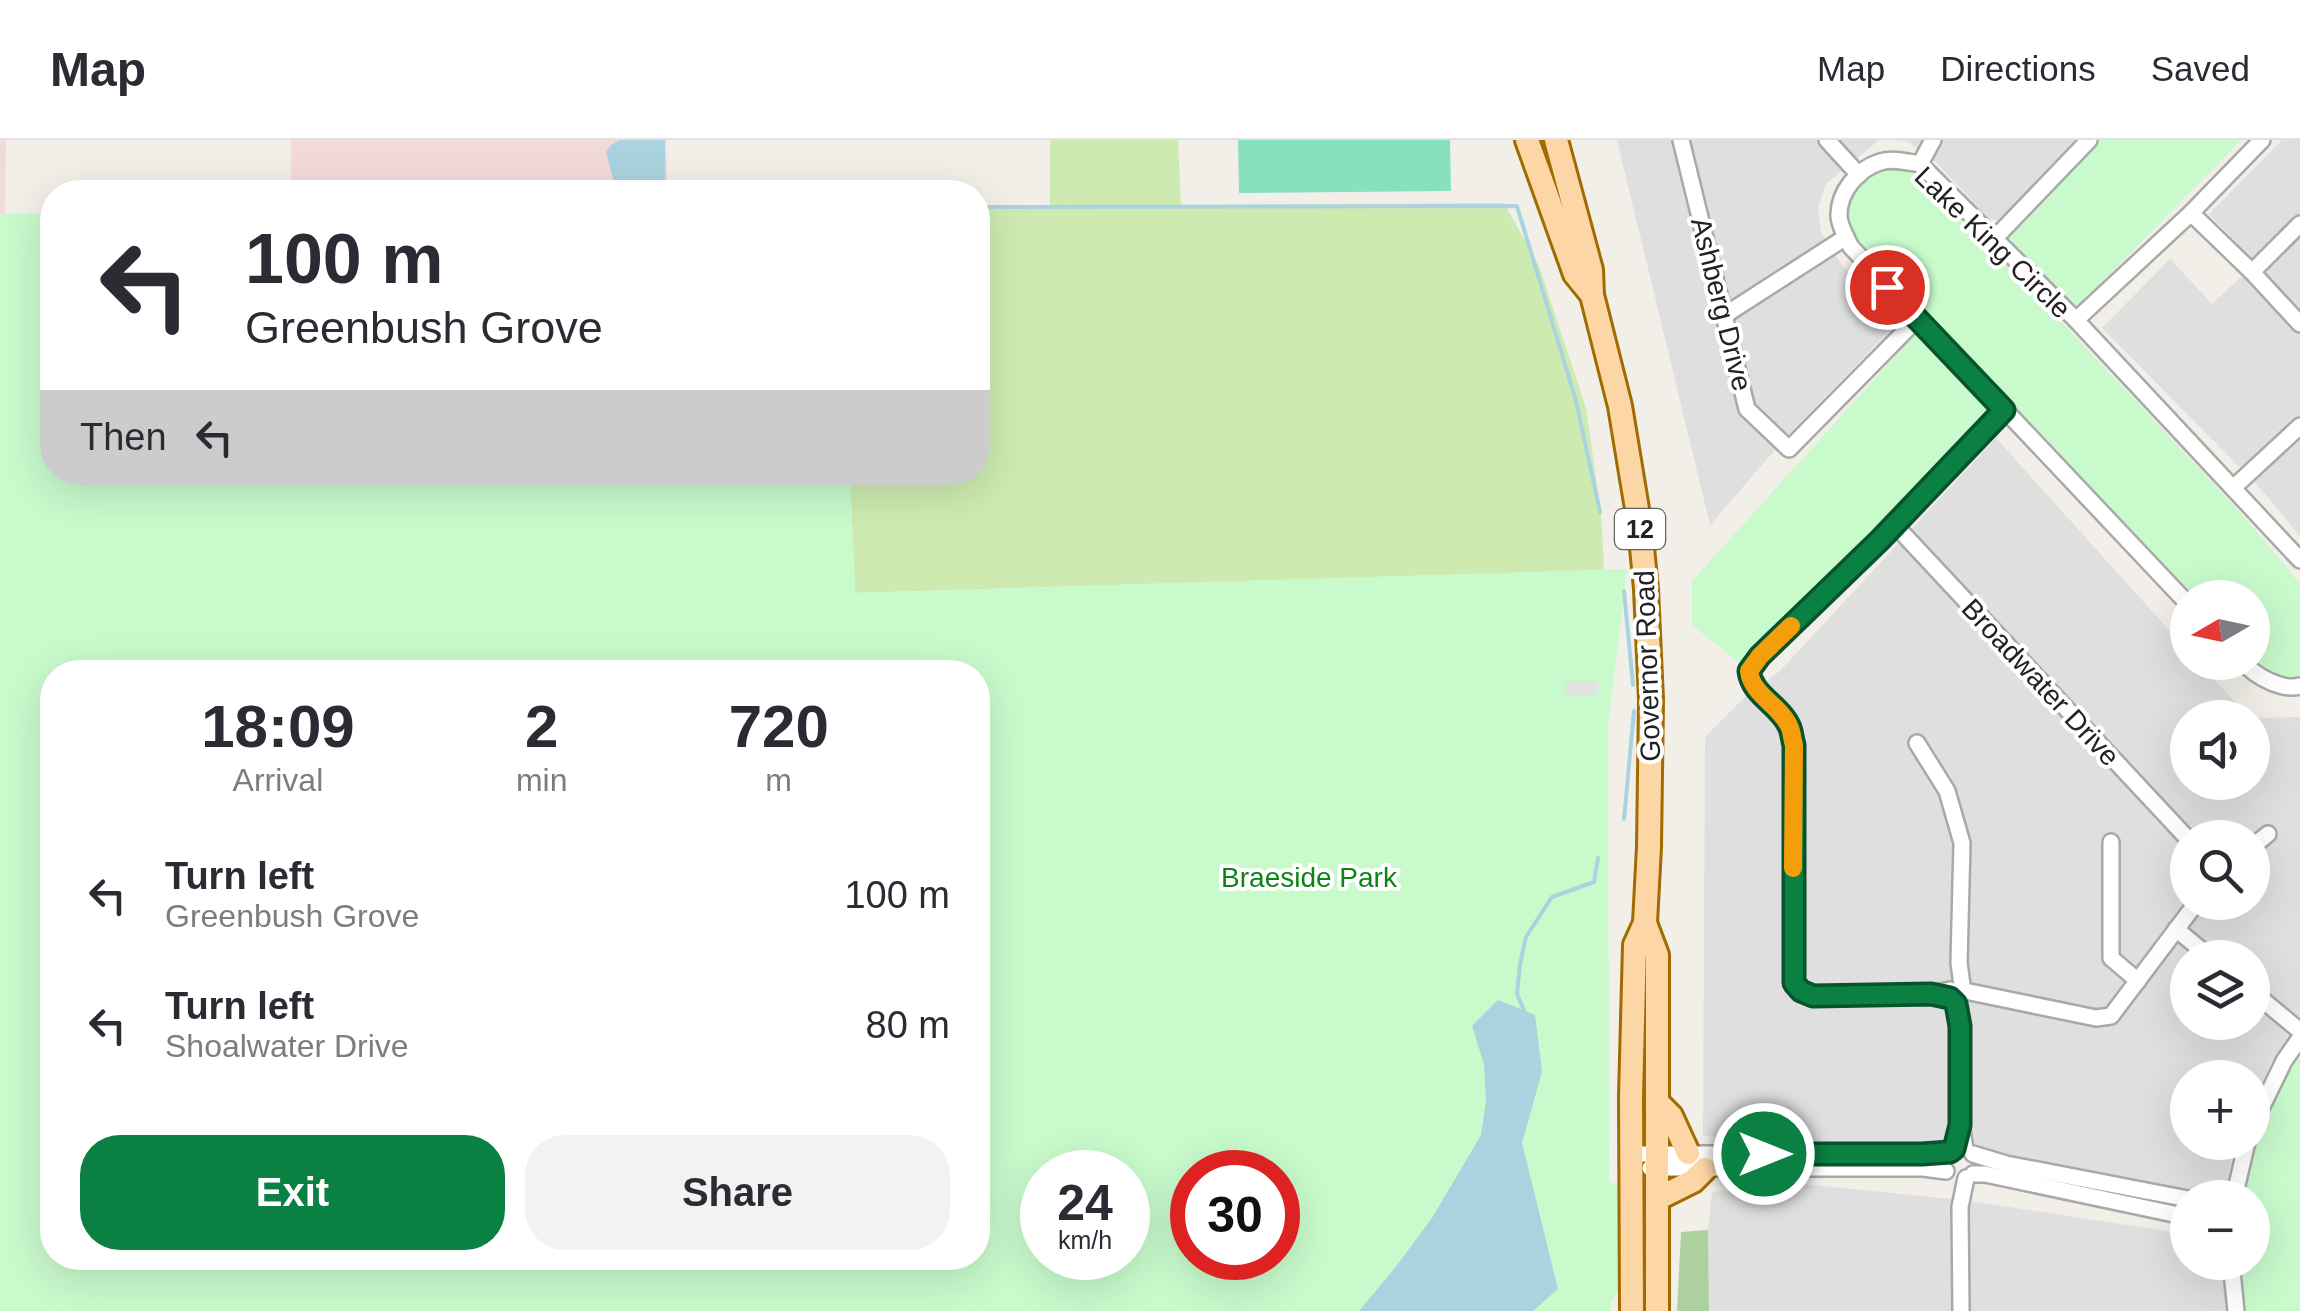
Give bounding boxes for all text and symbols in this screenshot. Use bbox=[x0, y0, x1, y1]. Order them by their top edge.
text: Map bbox=[50, 43, 146, 96]
text: Map bbox=[1817, 49, 1885, 88]
text: Directions bbox=[1940, 49, 2096, 88]
text: Saved bbox=[2151, 49, 2250, 88]
street label: Lake King Circle bbox=[1909, 160, 2077, 324]
street label: Ashberg Drive bbox=[1685, 214, 1758, 394]
icon: left bbox=[80, 220, 210, 350]
text: 100 m bbox=[245, 220, 443, 298]
pin bbox=[1845, 245, 1930, 330]
icon: arrive bbox=[1860, 260, 1915, 315]
text: Greenbush Grove bbox=[245, 302, 603, 353]
icon: left bbox=[187, 410, 242, 465]
text: Then bbox=[80, 416, 167, 458]
road number: 12 bbox=[1615, 509, 1665, 549]
street label: Governor Road bbox=[1629, 570, 1666, 762]
north arrow bbox=[2170, 580, 2270, 680]
map controls bbox=[2170, 580, 2270, 1280]
street label: Broadwater Drive bbox=[1956, 593, 2126, 772]
text: 18:09 bbox=[201, 693, 355, 760]
text: 2 bbox=[525, 693, 558, 760]
text: 720 bbox=[729, 693, 829, 760]
button: sound bbox=[2170, 700, 2270, 800]
text: Arrival bbox=[233, 762, 323, 798]
text: min bbox=[516, 762, 567, 798]
text: m bbox=[765, 762, 792, 798]
button: search bbox=[2170, 820, 2270, 920]
text: Turn left bbox=[165, 855, 314, 897]
park label: Braeside Park bbox=[1221, 862, 1398, 893]
icon: left bbox=[80, 868, 135, 923]
text: 100 m bbox=[844, 874, 950, 916]
text: Greenbush Grove bbox=[165, 898, 419, 934]
button: layers bbox=[2170, 940, 2270, 1040]
text: Turn left bbox=[165, 985, 314, 1027]
icon: left bbox=[80, 998, 135, 1053]
text: 80 m bbox=[866, 1004, 950, 1046]
text: Shoalwater Drive bbox=[165, 1028, 409, 1064]
button: + bbox=[2170, 1060, 2270, 1160]
position arrow bbox=[1712, 1102, 1816, 1206]
button: Exit bbox=[80, 1135, 505, 1250]
button: Share bbox=[525, 1135, 950, 1250]
speed limit sign: 30 bbox=[1170, 1150, 1300, 1280]
text: 24 bbox=[1057, 1175, 1113, 1231]
button: − bbox=[2170, 1180, 2270, 1280]
text: km/h bbox=[1058, 1226, 1112, 1254]

